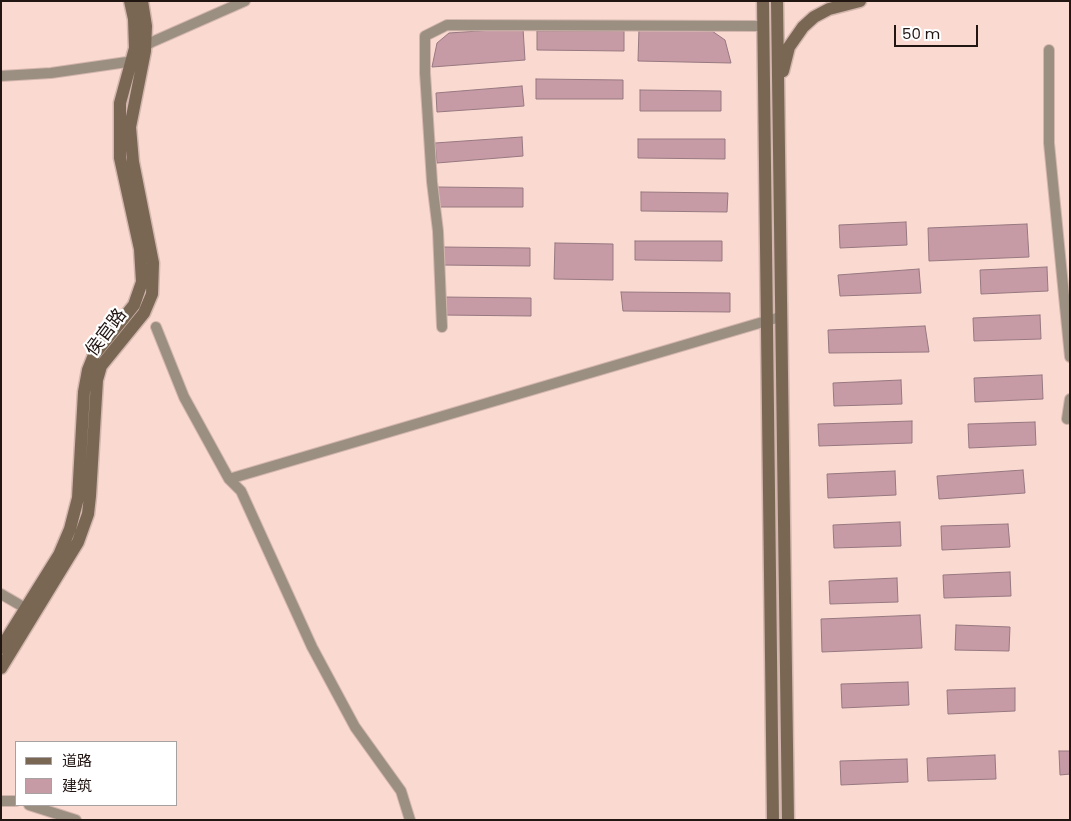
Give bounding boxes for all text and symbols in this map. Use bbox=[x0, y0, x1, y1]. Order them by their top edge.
scale bar bbox=[896, 15, 980, 47]
text: 50 m bbox=[902, 23, 940, 44]
street label: 侯官路 bbox=[82, 305, 132, 361]
legend bbox=[15, 741, 178, 806]
text: 道路 bbox=[62, 750, 92, 771]
text: 建筑 bbox=[62, 775, 92, 796]

